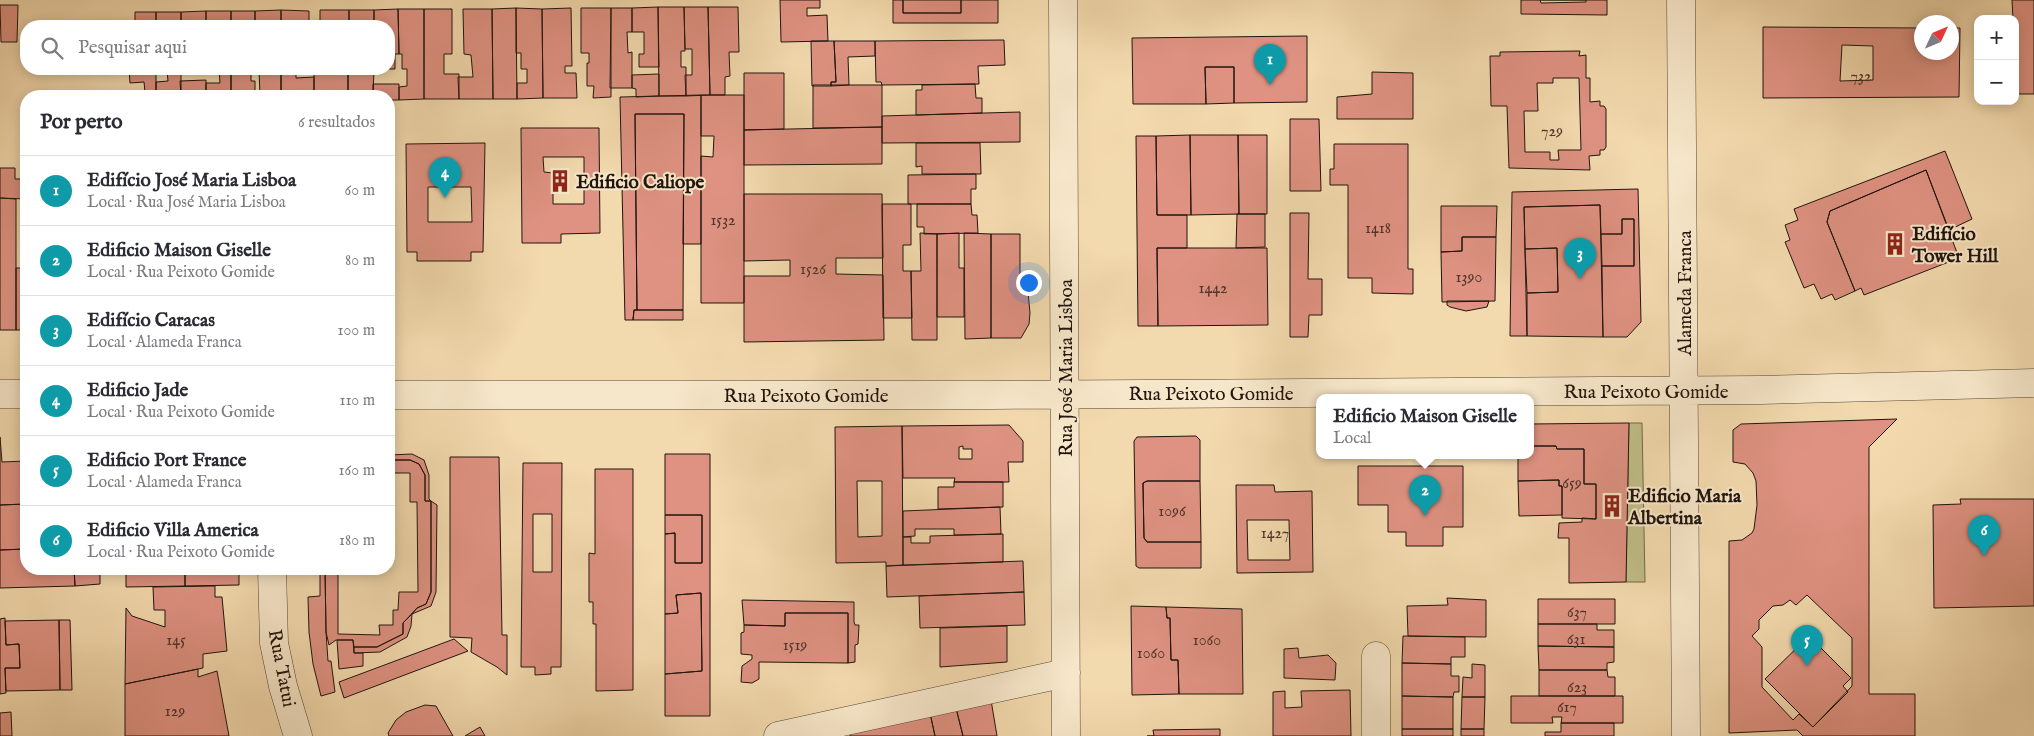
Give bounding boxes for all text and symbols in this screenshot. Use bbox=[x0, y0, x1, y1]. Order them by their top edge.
north arrow bbox=[1914, 15, 1959, 60]
map controls bbox=[1974, 15, 2019, 105]
button: + bbox=[1974, 15, 2019, 60]
search box bbox=[20, 20, 395, 75]
icon: search bbox=[38, 34, 66, 62]
text: Pesquisar aqui bbox=[78, 36, 187, 60]
pin: 1 bbox=[1254, 44, 1286, 85]
button: − bbox=[1974, 60, 2019, 105]
house number: 732 bbox=[1851, 67, 1871, 87]
text: Por perto bbox=[40, 109, 122, 136]
text: 6 resultados bbox=[298, 113, 375, 133]
house number: 729 bbox=[1541, 122, 1563, 142]
pin: 4 bbox=[429, 157, 461, 198]
building icon: Edificio Caliope bbox=[547, 168, 573, 194]
text: Edifício José Maria Lisboa bbox=[87, 169, 296, 193]
place label: Edificio Caliope bbox=[576, 171, 704, 195]
text: 1 bbox=[53, 181, 59, 201]
text: 60 m bbox=[345, 181, 375, 201]
text: Local · Rua José Maria Lisboa bbox=[87, 193, 286, 213]
house number: 1532 bbox=[710, 211, 736, 231]
house number: 1418 bbox=[1365, 219, 1391, 239]
place label: Edifício Tower Hill bbox=[1911, 223, 1999, 269]
street label: Alameda Franca bbox=[1674, 229, 1698, 357]
building icon: Edifício Tower Hill bbox=[1882, 231, 1908, 257]
pin: 3 bbox=[1564, 238, 1596, 279]
text: Edificio Maison Giselle bbox=[87, 239, 271, 263]
text: 2 bbox=[52, 251, 60, 271]
text: 80 m bbox=[345, 251, 375, 271]
house number: 1526 bbox=[800, 260, 826, 280]
text: Local · Rua Peixoto Gomide bbox=[87, 263, 275, 283]
house number: 1390 bbox=[1456, 268, 1483, 288]
your location bbox=[1016, 270, 1042, 296]
street label: Rua José Maria Lisboa bbox=[1055, 278, 1079, 457]
house number: 1442 bbox=[1198, 279, 1228, 299]
text: Edifício Caracas bbox=[87, 309, 215, 333]
text: 3 bbox=[53, 321, 59, 341]
text: 100 m bbox=[338, 321, 375, 341]
text: Local · Alameda Franca bbox=[87, 333, 242, 353]
text: Edificio Jade bbox=[87, 379, 188, 403]
street label: Rua Peixoto Gomide bbox=[1563, 381, 1729, 405]
street label: Rua Peixoto Gomide bbox=[1128, 383, 1294, 407]
street label: Rua Peixoto Gomide bbox=[723, 385, 889, 409]
text: 4 bbox=[52, 391, 60, 411]
text: 110 m bbox=[339, 391, 375, 411]
popup bbox=[1316, 394, 1534, 459]
text: Local · Rua Peixoto Gomide bbox=[87, 403, 275, 423]
text: Edificio Maison Giselle bbox=[1333, 405, 1517, 429]
text: Local bbox=[1333, 429, 1371, 449]
text: Edificio Port France bbox=[87, 449, 246, 473]
text: 5 bbox=[53, 461, 59, 481]
text: 160 m bbox=[339, 461, 375, 481]
text: Local · Alameda Franca bbox=[87, 473, 242, 493]
house number: 659 bbox=[1562, 474, 1582, 494]
pin: 2 bbox=[1409, 475, 1441, 516]
place label: Edificio Maria Albertina bbox=[1627, 485, 1742, 531]
building icon: Edificio Maria Albertina bbox=[1599, 493, 1625, 519]
house number: 1096 bbox=[1158, 502, 1186, 522]
pin: 6 bbox=[1968, 515, 2000, 556]
text: Edificio Villa America bbox=[87, 519, 259, 543]
house number: 1427 bbox=[1261, 524, 1289, 544]
text: 6 bbox=[53, 531, 59, 551]
text: 180 m bbox=[339, 531, 375, 551]
text: Local · Rua Peixoto Gomide bbox=[87, 543, 275, 563]
house number: 637 bbox=[1567, 603, 1587, 623]
pin: 5 bbox=[1791, 625, 1823, 666]
street label: Rua Tatui bbox=[262, 627, 300, 709]
house number: 631 bbox=[1567, 630, 1585, 650]
house number: 145 bbox=[166, 631, 186, 651]
house number: 1060 bbox=[1193, 631, 1221, 651]
house number: 1519 bbox=[783, 636, 807, 656]
house number: 1060 bbox=[1137, 644, 1165, 664]
house number: 623 bbox=[1567, 678, 1587, 698]
house number: 617 bbox=[1557, 698, 1577, 718]
house number: 129 bbox=[165, 702, 185, 722]

